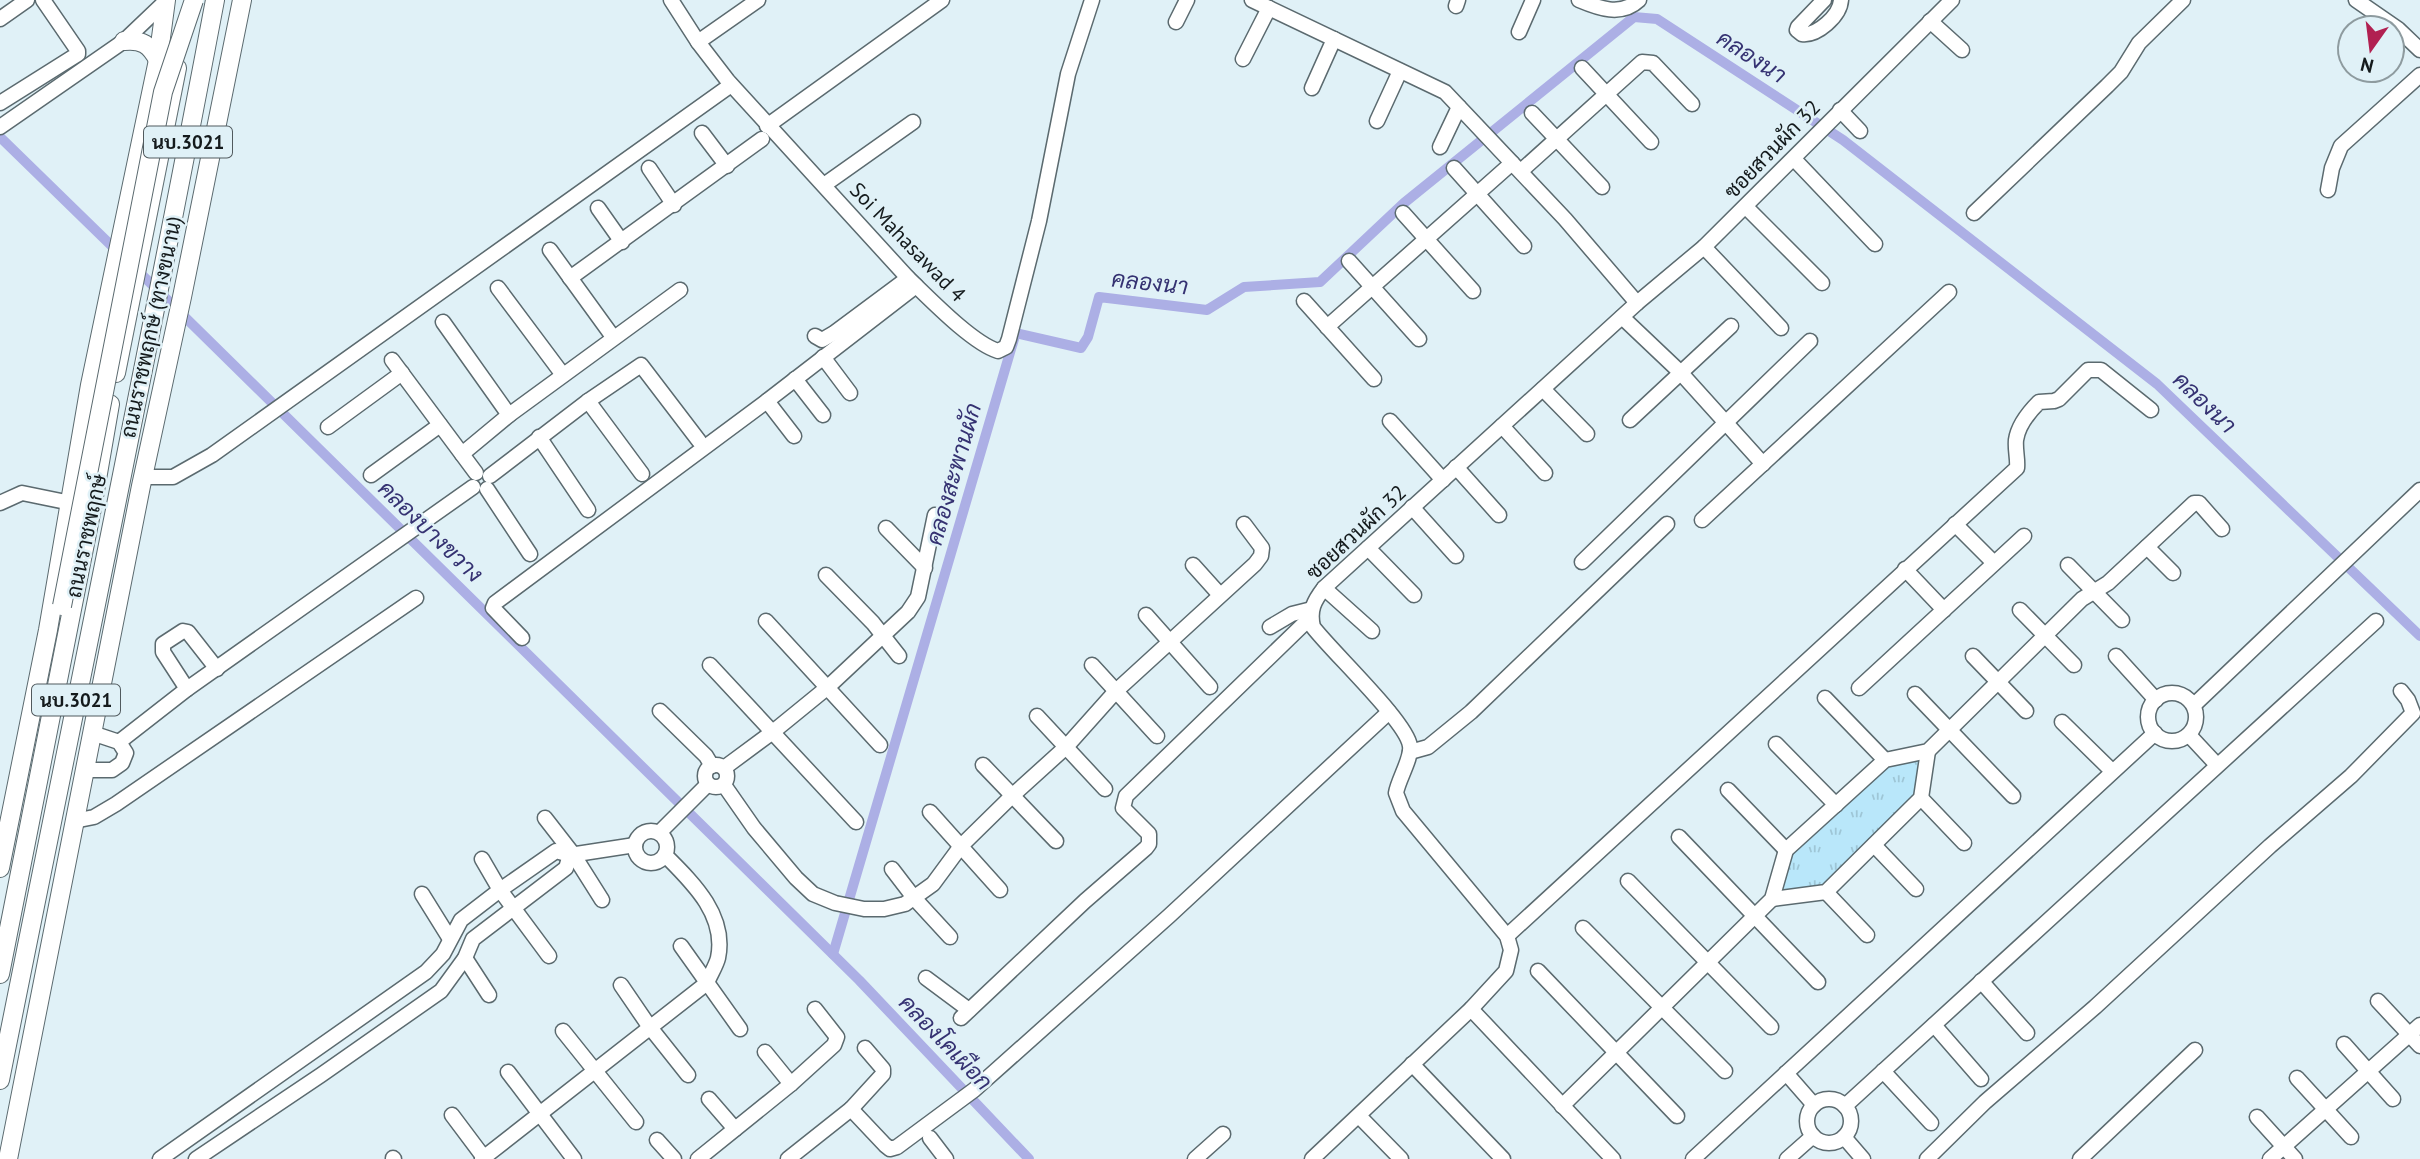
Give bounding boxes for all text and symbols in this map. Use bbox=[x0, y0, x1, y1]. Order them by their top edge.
north arrow bbox=[2336, 14, 2406, 84]
water label: คลองนา bbox=[1712, 23, 1792, 89]
text: N bbox=[2358, 52, 2376, 79]
street label: ซอยสวนผัก 32 bbox=[1718, 94, 1826, 204]
road number: นบ.3021 bbox=[144, 126, 232, 158]
street label: Soi Mahasawad 4 bbox=[844, 177, 972, 307]
street label: ถนนราชพฤกษ์ (ทางขนาน) bbox=[114, 214, 188, 440]
water label: คลองนา bbox=[1110, 264, 1190, 300]
water label: คลองนา bbox=[2167, 365, 2243, 439]
water label: คลองสะพานผัก bbox=[919, 399, 987, 549]
street label: ถนนราชพฤกษ์ bbox=[60, 471, 112, 600]
water label: คลองบางขวาง bbox=[373, 474, 489, 588]
street label: ซอยสวนผัก 32 bbox=[1300, 479, 1412, 585]
road number: นบ.3021 bbox=[32, 684, 120, 716]
water label: คลองโคเผือก bbox=[893, 987, 1000, 1096]

